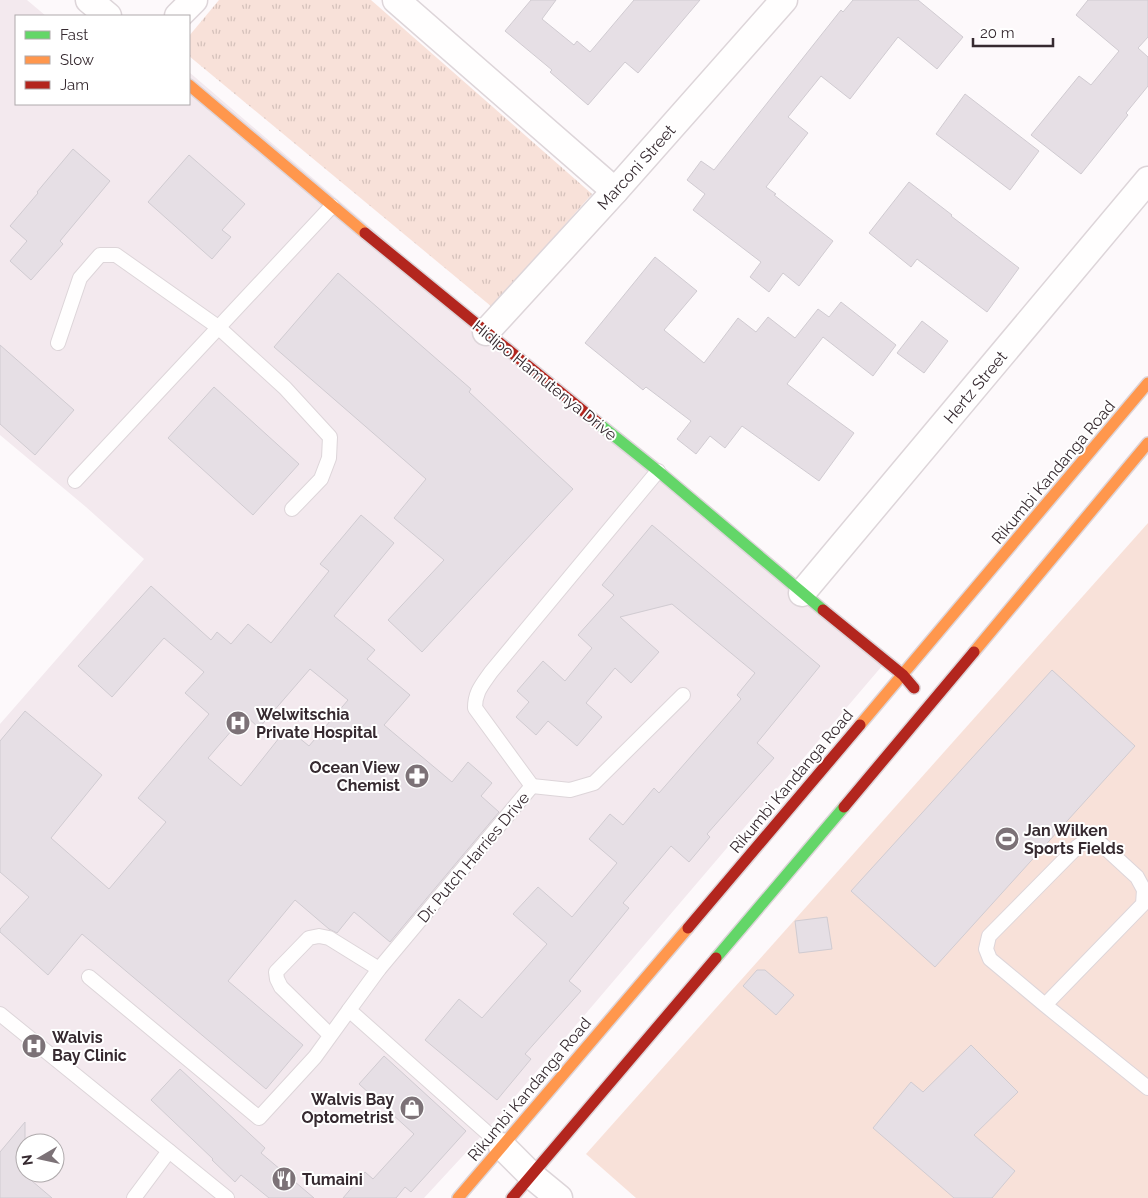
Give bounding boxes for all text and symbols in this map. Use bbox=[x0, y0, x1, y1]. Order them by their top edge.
legend bbox=[15, 15, 190, 105]
scale bar bbox=[973, 15, 1053, 47]
text: 20 m bbox=[980, 24, 1015, 42]
text: Fast bbox=[60, 26, 88, 44]
text: Slow bbox=[60, 51, 94, 69]
text: Jam bbox=[60, 76, 89, 94]
street label: Marconi Street bbox=[593, 121, 680, 214]
street label: Hidipo Hamutenya Drive bbox=[469, 316, 621, 444]
street label: Hertz Street bbox=[940, 347, 1011, 427]
street label: Rikumbi Kandanga Road bbox=[988, 397, 1119, 548]
place label: Welwitschia Private Hospital bbox=[256, 705, 378, 742]
street label: Rikumbi Kandanga Road bbox=[726, 706, 857, 857]
hospital icon: Welwitschia Private Hospital bbox=[225, 710, 251, 736]
place label: Ocean View Chemist bbox=[310, 758, 401, 795]
pharmacy icon: Ocean View Chemist bbox=[404, 763, 430, 789]
street label: Dr. Putch Harries Drive bbox=[413, 788, 533, 926]
place label: Jan Wilken Sports Fields bbox=[1024, 821, 1124, 858]
sports icon: Jan Wilken Sports Fields bbox=[994, 826, 1020, 852]
street label: Rikumbi Kandanga Road bbox=[464, 1014, 595, 1165]
place label: Walvis Bay Clinic bbox=[52, 1028, 127, 1065]
hospital icon: Walvis Bay Clinic bbox=[21, 1033, 47, 1059]
place label: Walvis Bay Optometrist bbox=[301, 1090, 394, 1127]
shop icon: Walvis Bay Optometrist bbox=[399, 1095, 425, 1121]
north arrow bbox=[15, 1133, 65, 1183]
text: N bbox=[18, 1154, 36, 1167]
restaurant icon: Tumaini bbox=[271, 1166, 297, 1192]
place label: Tumaini bbox=[302, 1170, 363, 1189]

